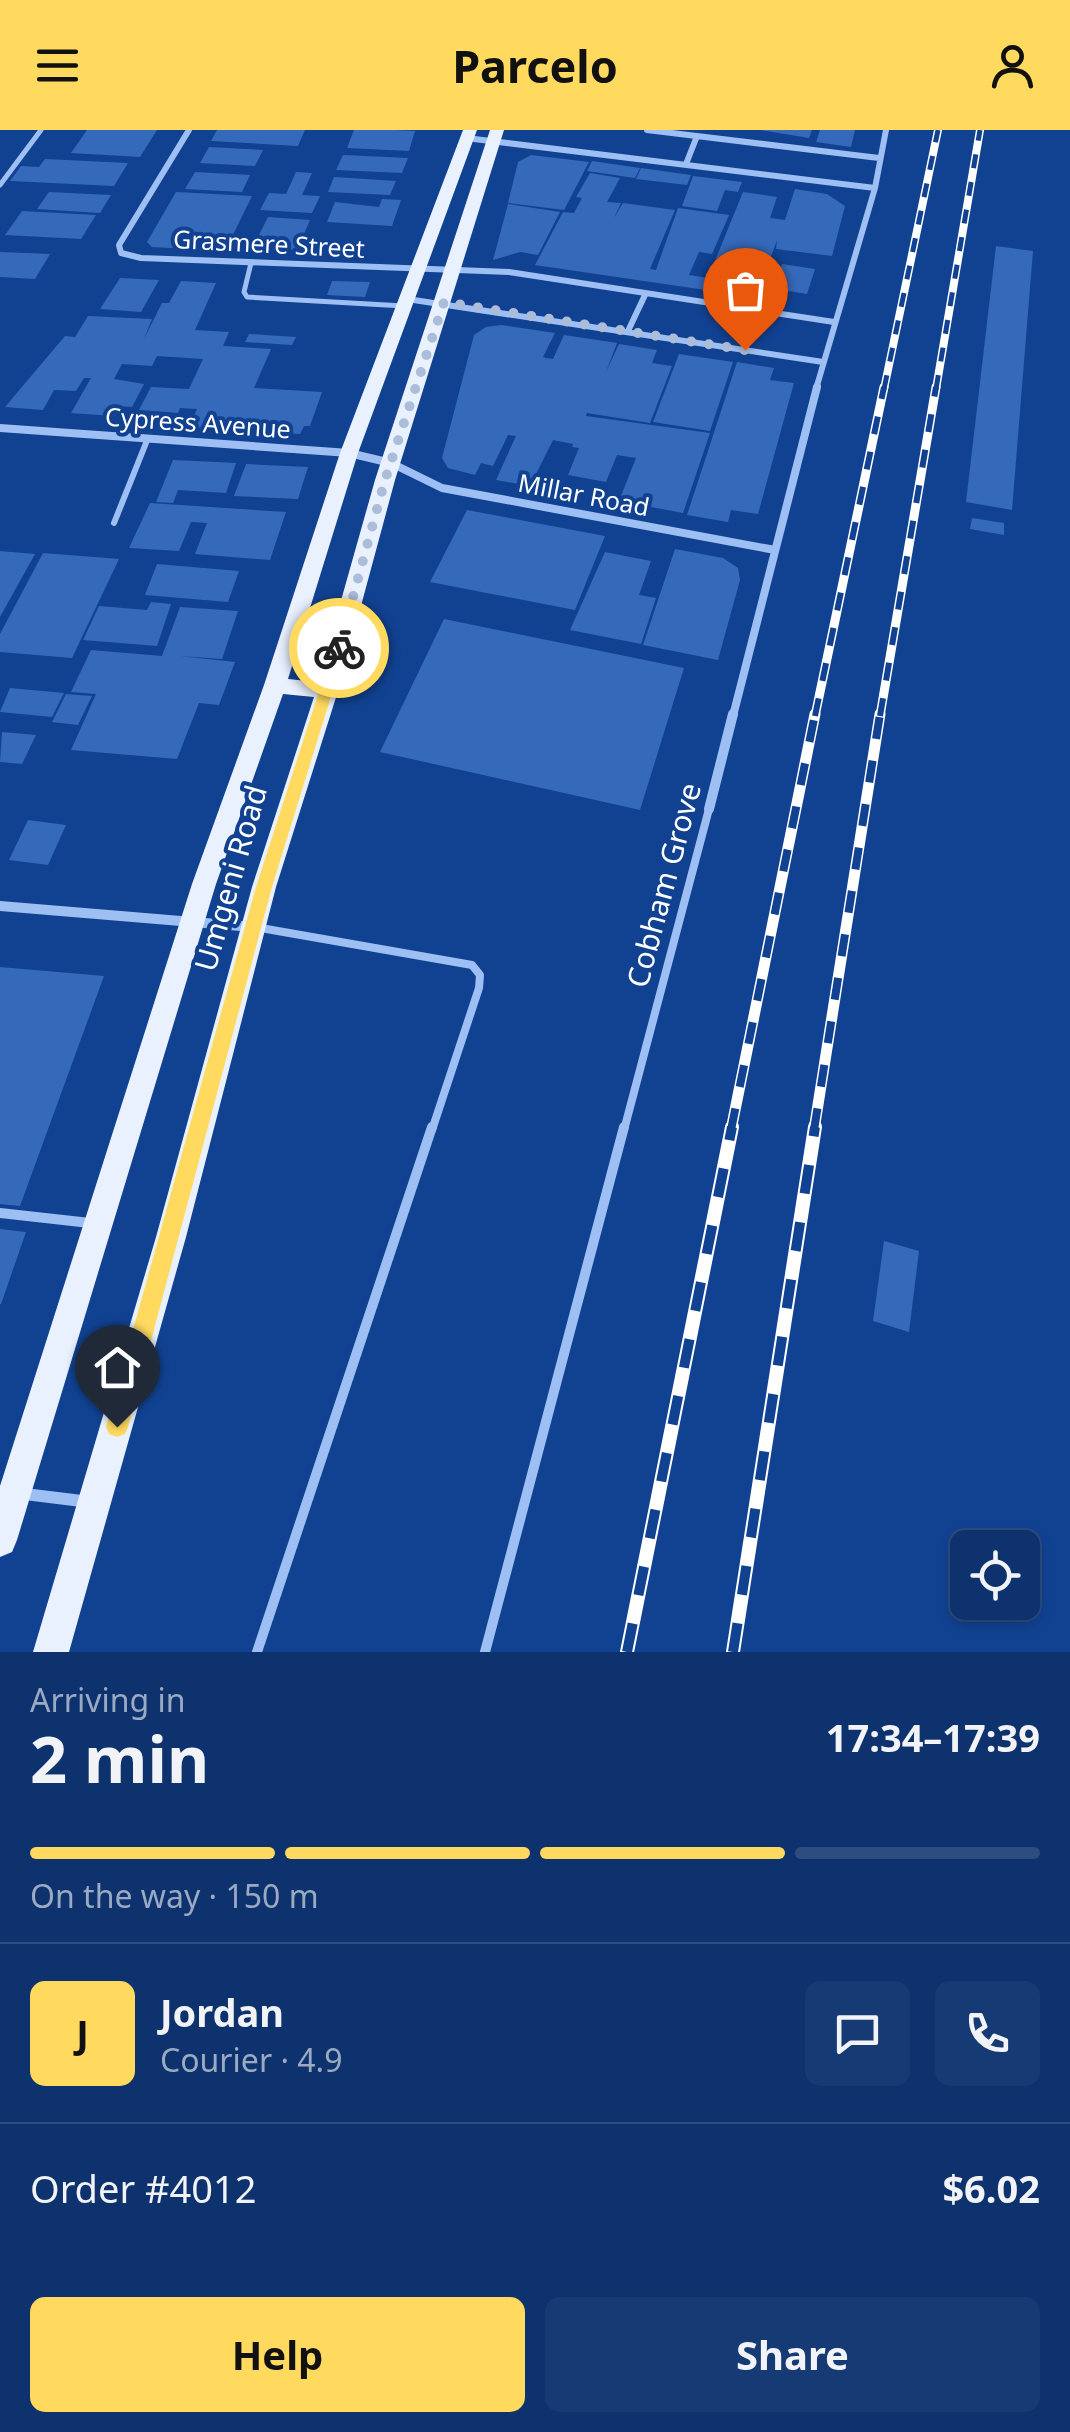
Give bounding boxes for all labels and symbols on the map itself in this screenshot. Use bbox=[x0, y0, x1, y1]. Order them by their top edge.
street label: Grasmere Street bbox=[172, 221, 366, 265]
pin bbox=[703, 248, 788, 351]
street label: Cypress Avenue bbox=[104, 399, 292, 445]
street label: Millar Road bbox=[516, 465, 652, 523]
courier bbox=[289, 598, 389, 698]
street label: Cobham Grove bbox=[616, 778, 710, 992]
street label: Umgeni Road bbox=[184, 780, 276, 976]
pin bbox=[75, 1325, 160, 1428]

